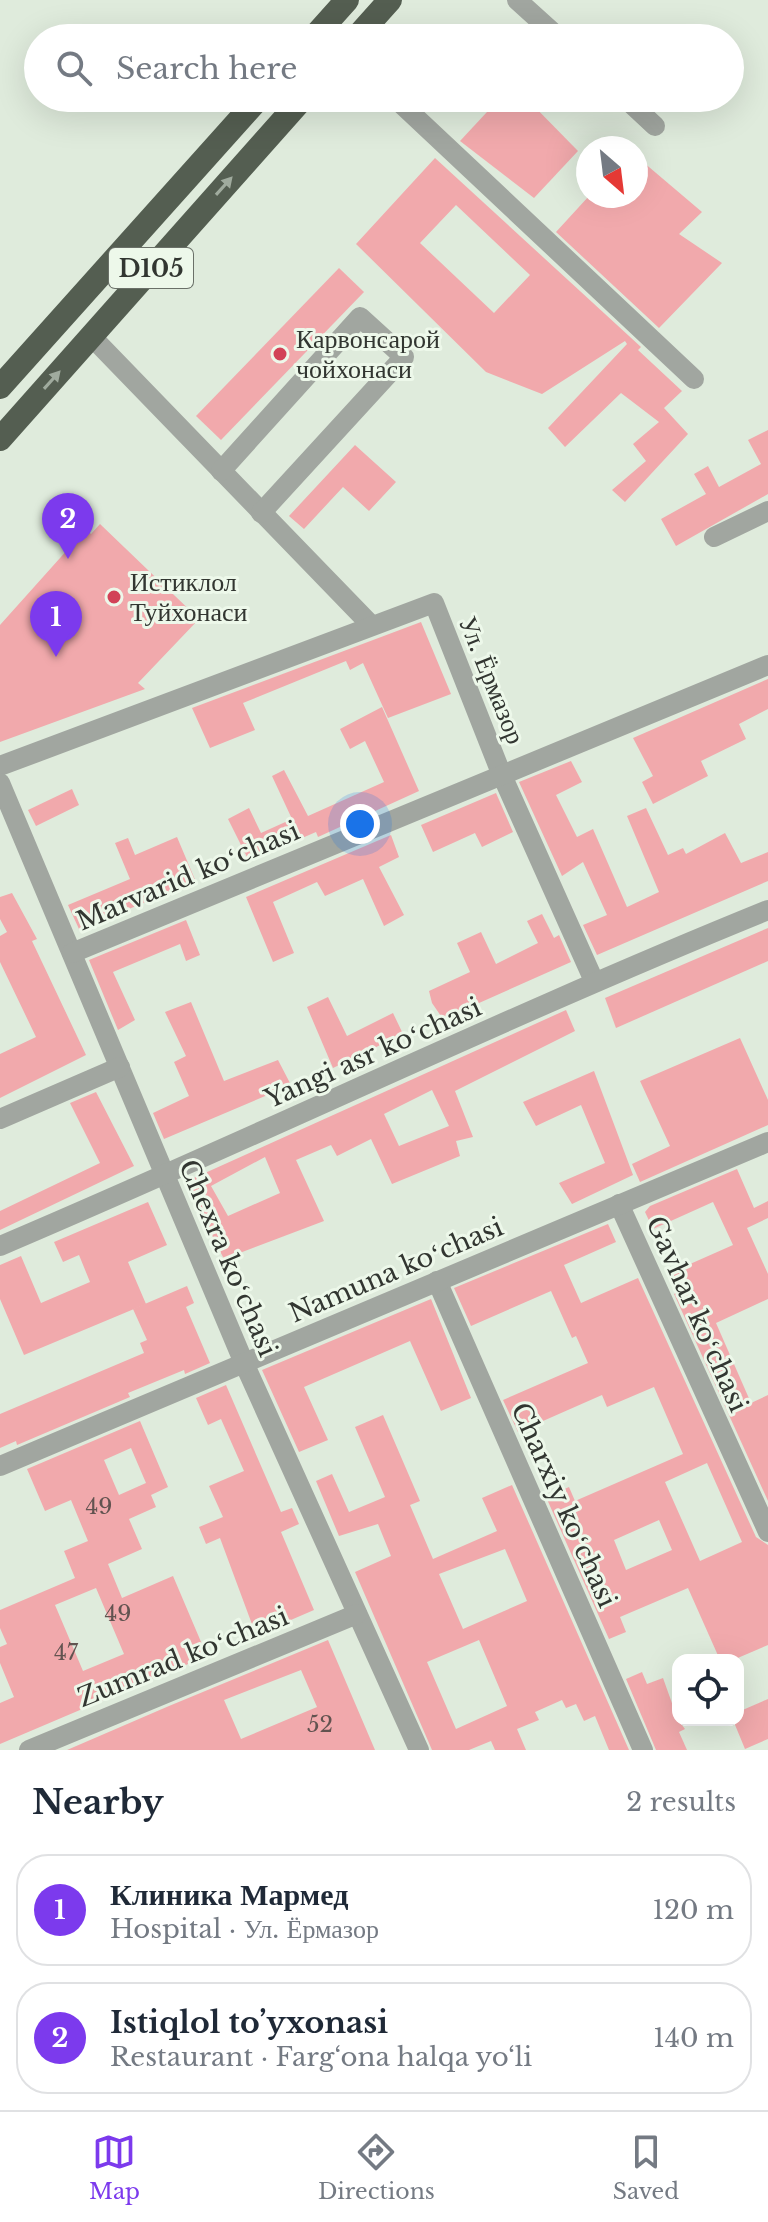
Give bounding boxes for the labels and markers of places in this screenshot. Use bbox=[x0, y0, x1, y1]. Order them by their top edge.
place label: Карвонсарой чойхонаси bbox=[296, 323, 440, 385]
marker: Карвонсарой чойхонаси bbox=[271, 345, 289, 363]
pin: 2 bbox=[42, 493, 94, 559]
place label: Истиклол Туйхонаси bbox=[130, 566, 248, 628]
marker: Истиклол Туйхонаси bbox=[105, 588, 123, 606]
pin: 1 bbox=[30, 591, 82, 657]

